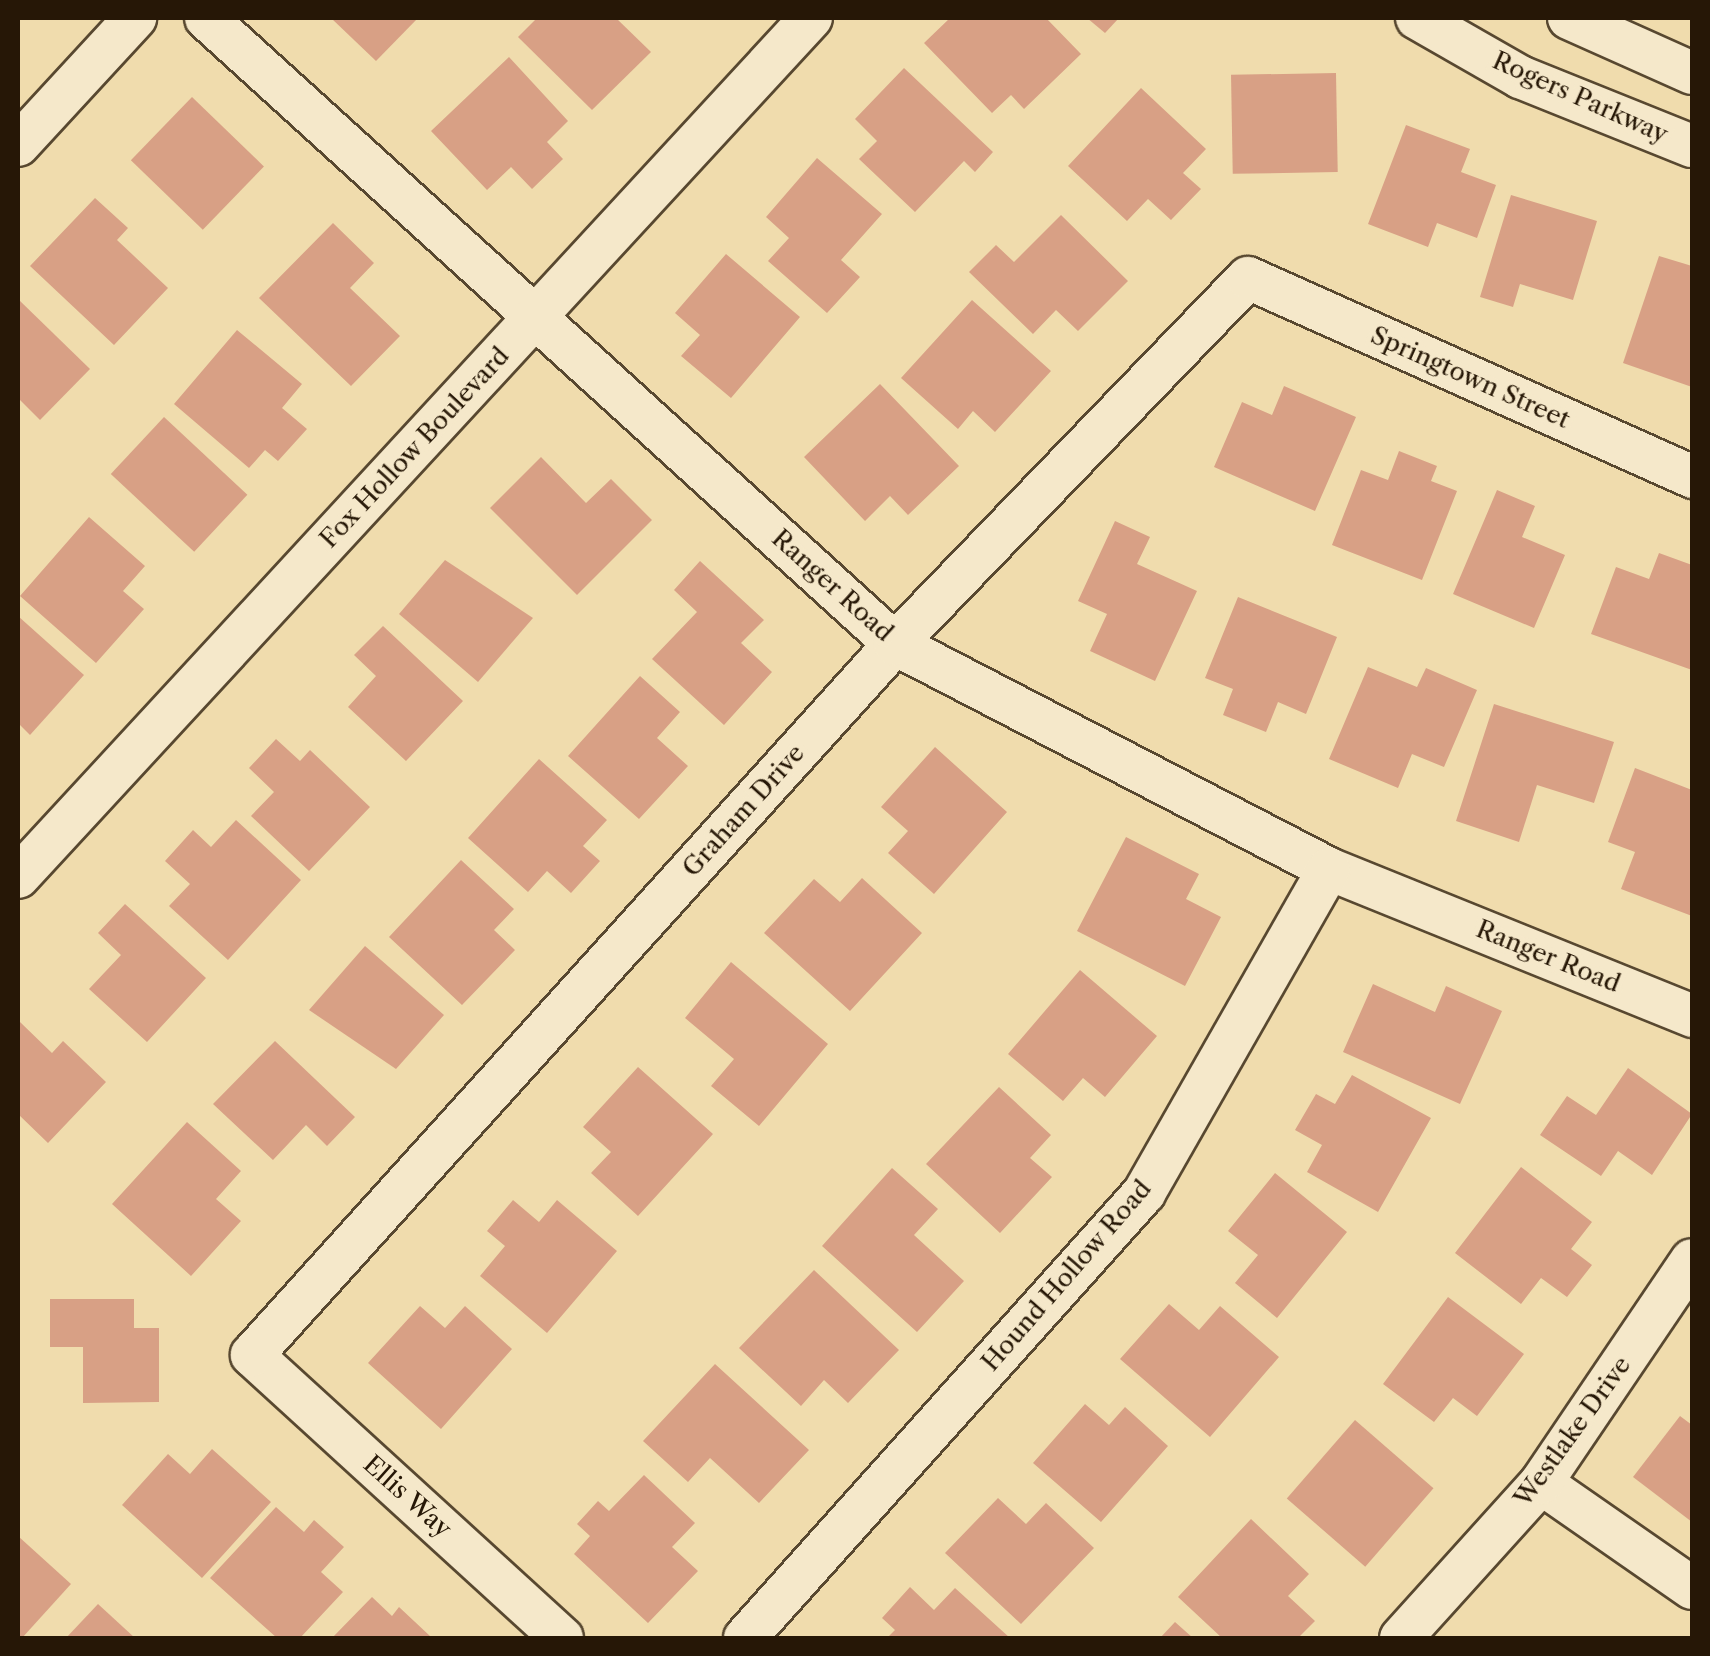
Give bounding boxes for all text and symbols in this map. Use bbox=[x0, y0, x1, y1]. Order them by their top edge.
street label: Rogers Parkway bbox=[1488, 46, 1672, 150]
street label: Springtown Street bbox=[1366, 321, 1574, 435]
street label: Fox Hollow Boulevard bbox=[314, 341, 516, 555]
street label: Ranger Road bbox=[765, 524, 899, 648]
street label: Graham Drive bbox=[677, 739, 811, 883]
street label: Ranger Road bbox=[1471, 914, 1625, 1000]
street label: Hound Hollow Road bbox=[976, 1174, 1158, 1378]
street label: Westlake Drive bbox=[1508, 1351, 1638, 1513]
street label: Ellis Way bbox=[357, 1449, 457, 1545]

